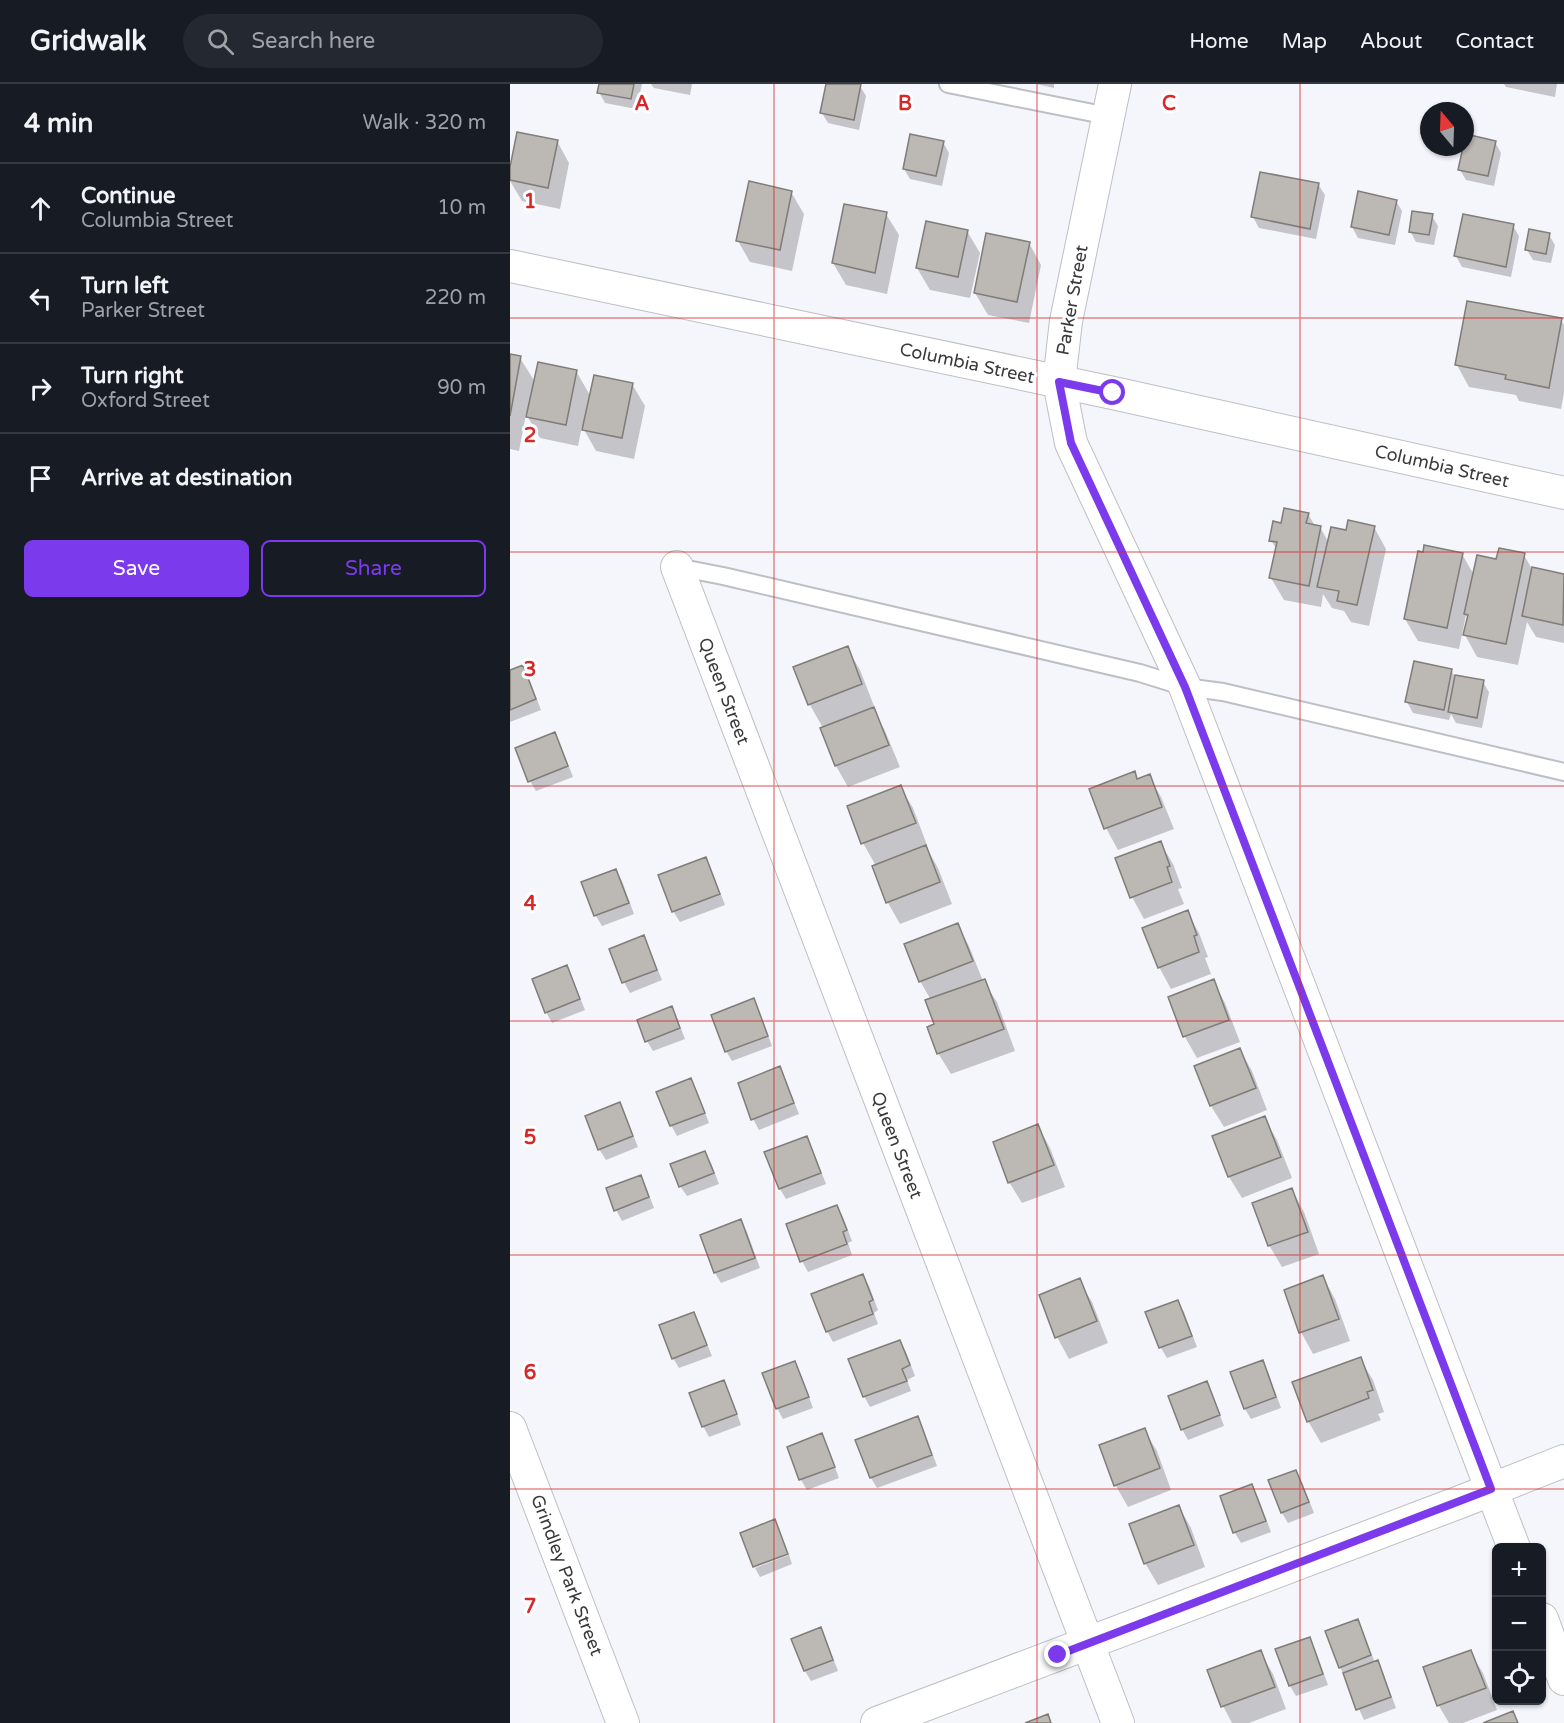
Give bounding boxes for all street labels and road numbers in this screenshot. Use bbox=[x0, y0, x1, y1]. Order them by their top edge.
street label: Parker Street bbox=[1051, 243, 1093, 357]
street label: Columbia Street bbox=[898, 338, 1037, 388]
street label: Columbia Street bbox=[1373, 440, 1511, 492]
street label: Queen Street bbox=[693, 634, 755, 748]
street label: Queen Street bbox=[866, 1088, 928, 1202]
street label: Grindley Park Street bbox=[526, 1491, 608, 1659]

